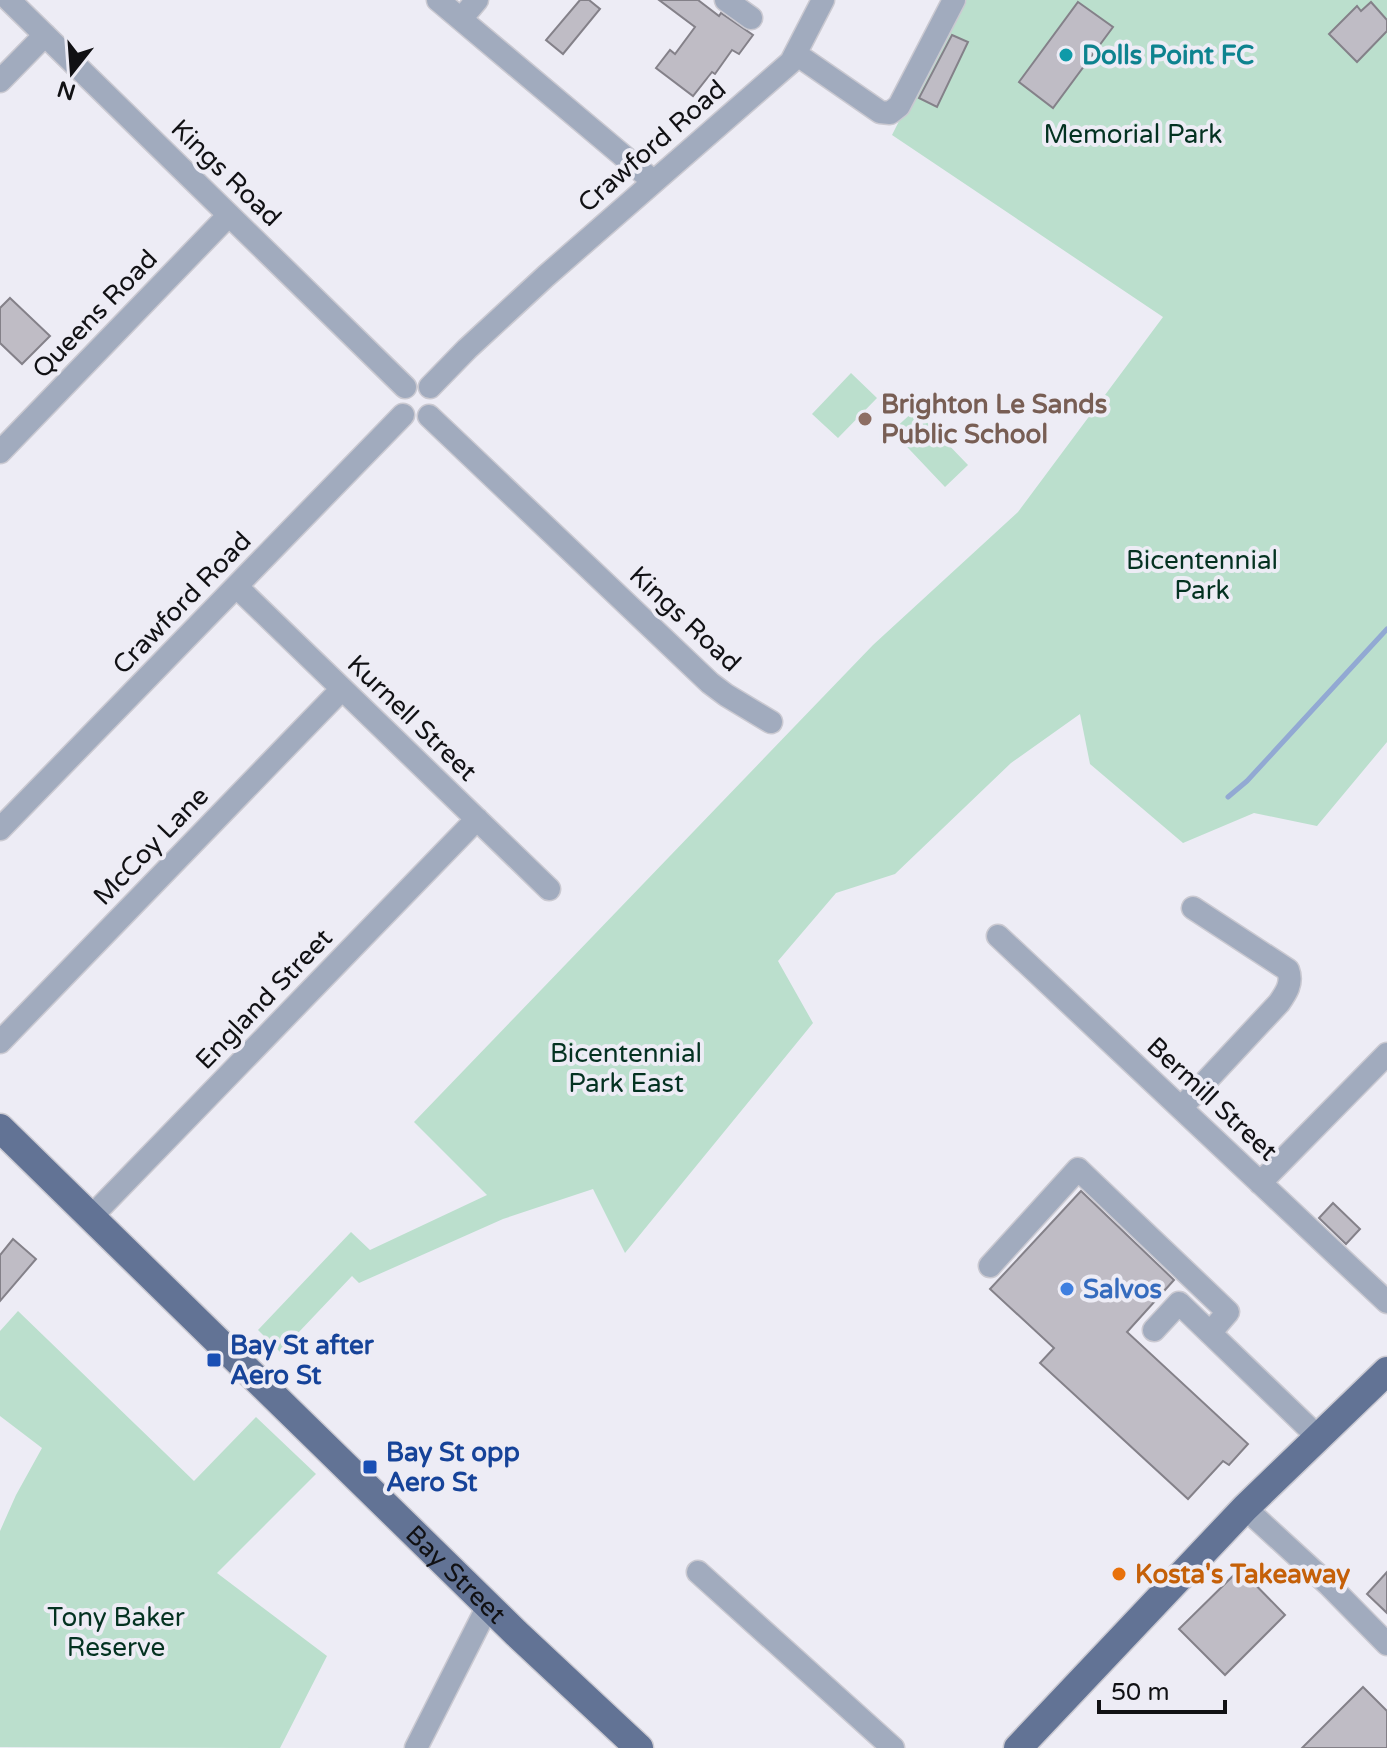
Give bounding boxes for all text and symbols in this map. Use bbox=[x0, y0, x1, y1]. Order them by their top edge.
north arrow bbox=[32, 32, 112, 112]
place label: Dolls Point FC bbox=[1082, 40, 1254, 71]
marker: Dolls Point FC bbox=[1057, 46, 1075, 64]
street label: Crawford Road bbox=[572, 73, 732, 219]
text: N bbox=[54, 75, 79, 105]
street label: Kings Road bbox=[165, 113, 287, 233]
park label: Memorial Park bbox=[1044, 119, 1222, 150]
street label: Queens Road bbox=[26, 243, 164, 385]
place label: Brighton Le Sands Public School bbox=[881, 389, 1107, 450]
marker: Brighton Le Sands Public School bbox=[856, 410, 874, 428]
street label: Crawford Road bbox=[106, 525, 258, 681]
park label: Bicentennial Park bbox=[1126, 545, 1278, 606]
street label: Kings Road bbox=[623, 560, 747, 678]
street label: Kurnell Street bbox=[341, 649, 483, 787]
street label: McCoy Lane bbox=[87, 780, 215, 912]
street label: England Street bbox=[189, 922, 339, 1076]
street label: Bermill Street bbox=[1140, 1031, 1284, 1167]
park label: Bicentennial Park East bbox=[550, 1038, 702, 1099]
place label: Salvos bbox=[1083, 1274, 1162, 1305]
marker: Salvos bbox=[1058, 1280, 1076, 1298]
place label: Bay St after Aero St bbox=[230, 1330, 375, 1391]
marker: Bay St after Aero St bbox=[205, 1351, 223, 1369]
place label: Bay St opp Aero St bbox=[386, 1437, 520, 1498]
marker: Bay St opp Aero St bbox=[361, 1458, 379, 1476]
street label: Bay Street bbox=[400, 1519, 512, 1630]
place label: Kosta's Takeaway bbox=[1135, 1559, 1350, 1590]
marker: Kosta's Takeaway bbox=[1110, 1565, 1128, 1583]
park label: Tony Baker Reserve bbox=[47, 1602, 185, 1663]
scale bar bbox=[1099, 1664, 1225, 1714]
text: 50 m bbox=[1111, 1678, 1169, 1707]

